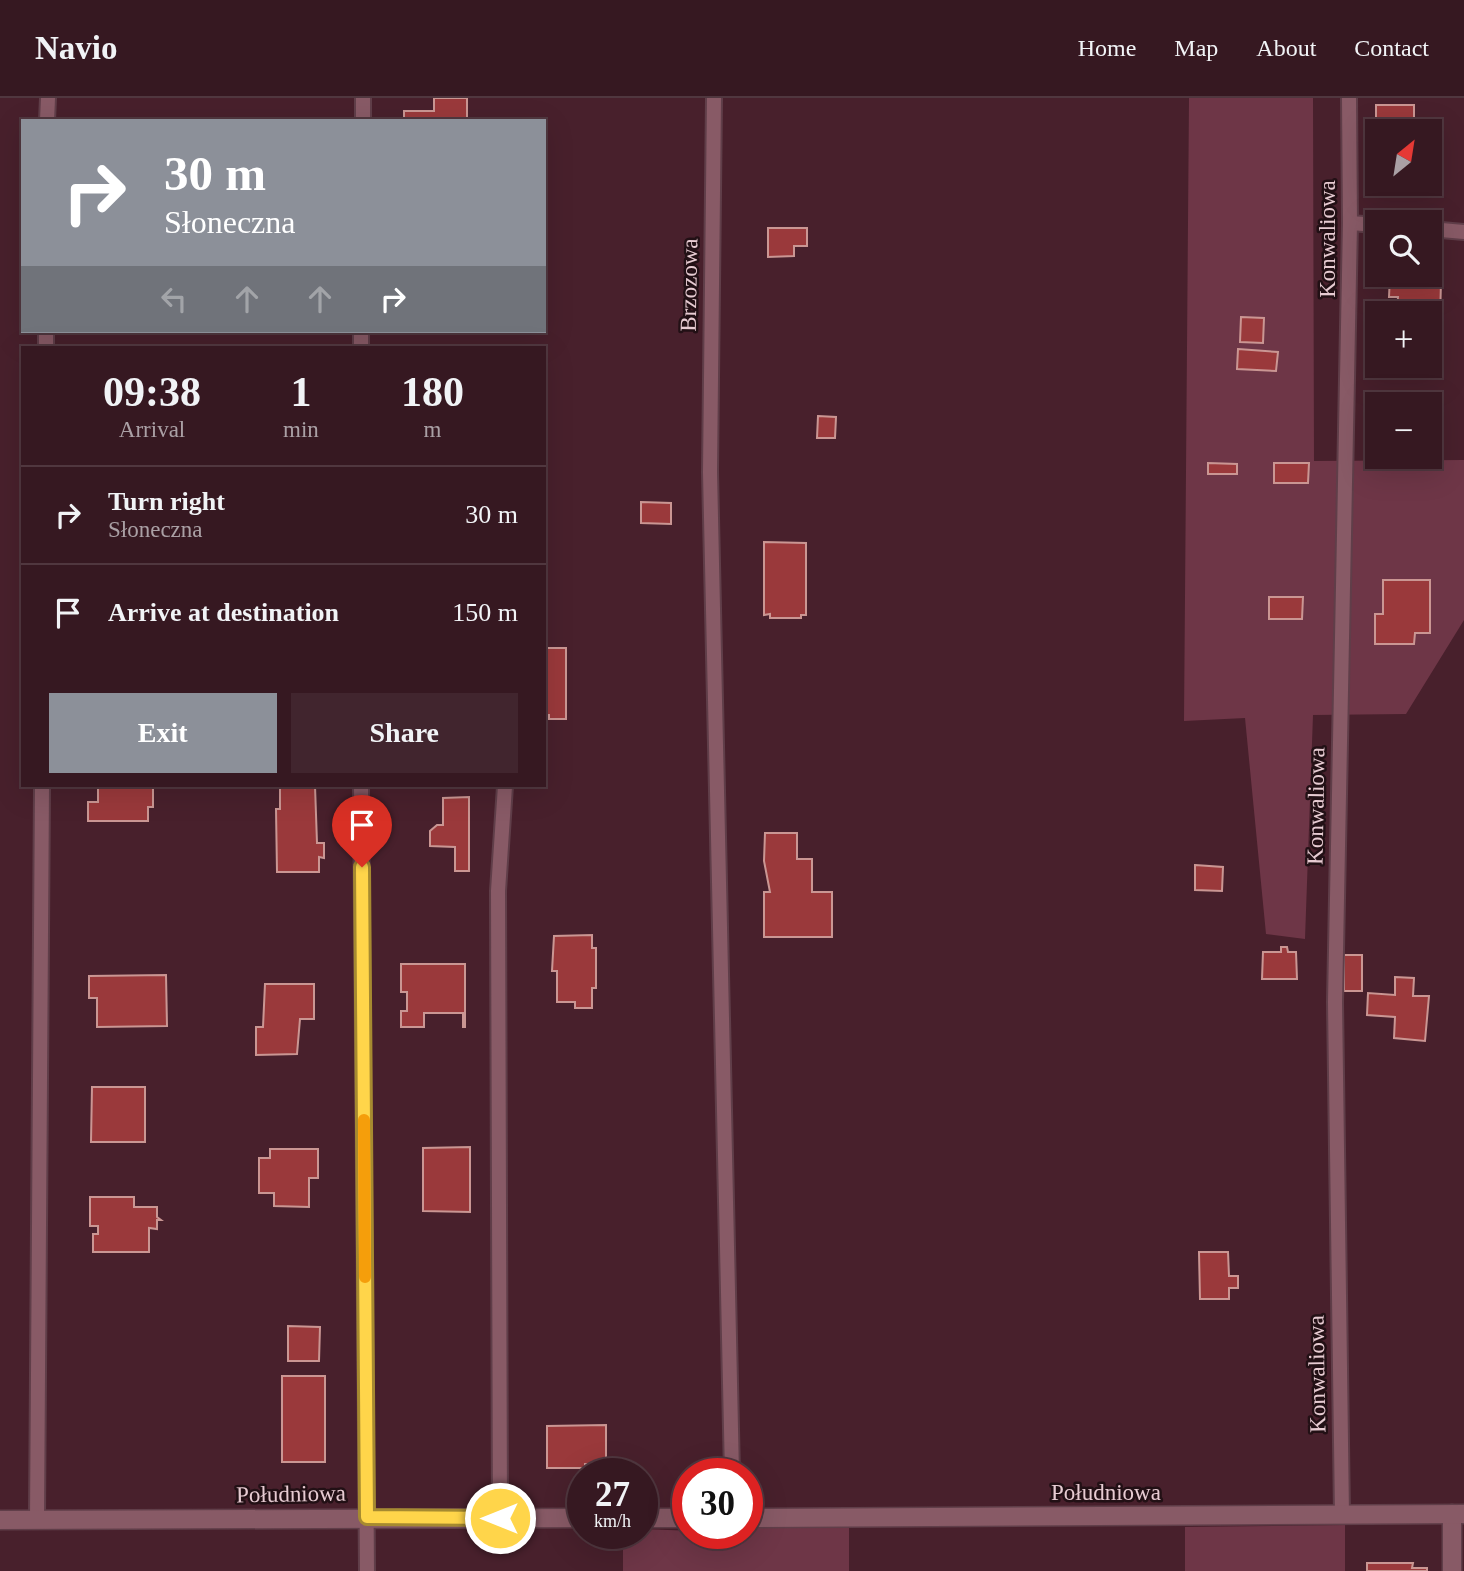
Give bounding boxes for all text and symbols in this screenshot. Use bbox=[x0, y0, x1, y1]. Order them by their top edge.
text: Navio bbox=[35, 30, 118, 66]
text: Home bbox=[1078, 35, 1136, 61]
text: Map bbox=[1174, 35, 1218, 61]
text: About bbox=[1256, 35, 1316, 61]
text: Contact bbox=[1354, 35, 1429, 61]
north arrow bbox=[1365, 119, 1442, 196]
map controls bbox=[1365, 119, 1442, 469]
text: 30 m bbox=[164, 146, 266, 201]
icon: right bbox=[49, 147, 140, 238]
street label: Konwaliowa bbox=[1315, 180, 1340, 298]
text: Słoneczna bbox=[164, 204, 296, 240]
button: search bbox=[1365, 210, 1442, 287]
street label: Brzozowa bbox=[676, 238, 702, 332]
icon: left bbox=[155, 280, 193, 318]
icon: ahead bbox=[228, 280, 266, 318]
icon: ahead bbox=[301, 280, 339, 318]
icon: right bbox=[374, 280, 412, 318]
button: + bbox=[1365, 301, 1442, 378]
text: 09:38 bbox=[103, 369, 201, 415]
text: 1 bbox=[290, 369, 311, 415]
text: 180 bbox=[401, 369, 464, 415]
button: − bbox=[1365, 392, 1442, 469]
text: Arrival bbox=[119, 417, 185, 442]
text: min bbox=[283, 417, 319, 442]
text: m bbox=[423, 417, 441, 442]
text: Turn right bbox=[108, 487, 225, 516]
icon: right bbox=[49, 496, 87, 534]
text: 30 m bbox=[465, 500, 518, 529]
text: Słoneczna bbox=[108, 517, 203, 542]
icon: arrive bbox=[49, 594, 87, 632]
text: Arrive at destination bbox=[108, 598, 339, 627]
text: 150 m bbox=[452, 598, 518, 627]
button: Exit bbox=[49, 693, 277, 773]
button: Share bbox=[291, 693, 518, 773]
street label: Konwaliowa bbox=[1302, 747, 1330, 865]
pin bbox=[332, 795, 392, 867]
icon: arrive bbox=[343, 806, 381, 844]
street label: Konwaliowa bbox=[1303, 1315, 1331, 1433]
speed limit sign: 30 bbox=[672, 1458, 763, 1549]
text: 27 bbox=[595, 1475, 630, 1514]
street label: Południowa bbox=[1051, 1480, 1161, 1505]
street label: Południowa bbox=[236, 1481, 346, 1507]
position arrow bbox=[463, 1481, 537, 1555]
text: km/h bbox=[594, 1511, 631, 1531]

